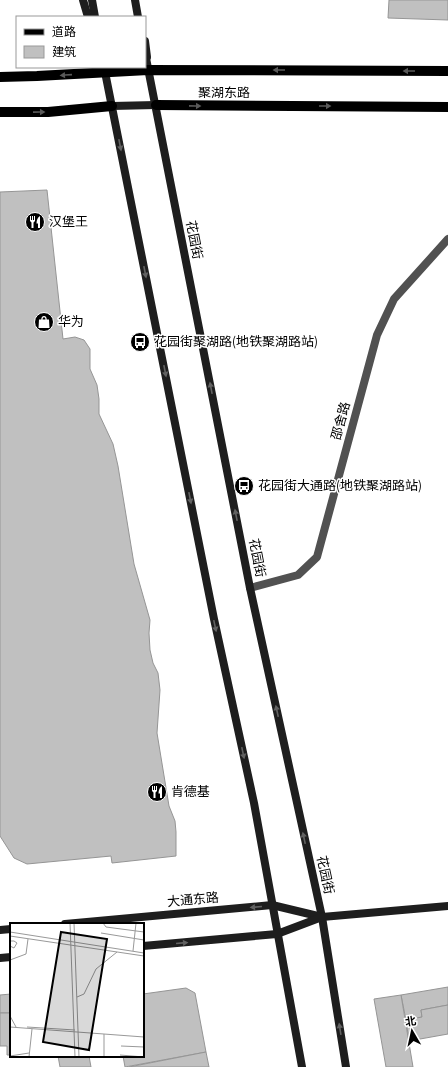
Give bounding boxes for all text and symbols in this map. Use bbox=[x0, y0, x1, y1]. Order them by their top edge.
legend bbox=[16, 16, 146, 68]
text: 道路 bbox=[52, 24, 76, 41]
text: 建筑 bbox=[52, 44, 76, 61]
one-way arrow bbox=[272, 67, 285, 73]
one-way arrow bbox=[402, 68, 415, 74]
one-way arrow bbox=[60, 71, 72, 78]
street label: 聚湖东路 bbox=[198, 84, 250, 102]
one-way arrow bbox=[189, 103, 202, 109]
one-way arrow bbox=[319, 103, 331, 110]
one-way arrow bbox=[33, 109, 46, 115]
one-way arrow bbox=[117, 138, 123, 151]
restaurant icon: 汉堡王 bbox=[24, 211, 46, 233]
place label: 汉堡王 bbox=[49, 213, 88, 231]
street label: 花园街 bbox=[181, 219, 207, 261]
one-way arrow bbox=[143, 266, 149, 278]
shop icon: 华为 bbox=[33, 311, 55, 333]
place label: 华为 bbox=[58, 313, 84, 331]
bus stop icon: 花园街聚湖路(地铁聚湖路站) bbox=[129, 331, 151, 353]
place label: 花园街聚湖路(地铁聚湖路站) bbox=[154, 333, 318, 351]
one-way arrow bbox=[162, 365, 168, 377]
one-way arrow bbox=[208, 381, 214, 394]
street label: 邵舍路 bbox=[327, 400, 355, 442]
bus stop icon: 花园街大通路(地铁聚湖路站) bbox=[233, 475, 255, 497]
place label: 花园街大通路(地铁聚湖路站) bbox=[258, 477, 422, 495]
one-way arrow bbox=[187, 492, 193, 504]
one-way arrow bbox=[233, 509, 239, 521]
street label: 花园街 bbox=[244, 537, 270, 579]
one-way arrow bbox=[213, 620, 219, 632]
one-way arrow bbox=[273, 705, 279, 717]
one-way arrow bbox=[240, 747, 246, 759]
restaurant icon: 肯德基 bbox=[146, 781, 168, 803]
place label: 肯德基 bbox=[171, 783, 210, 801]
one-way arrow bbox=[301, 832, 307, 844]
street label: 花园街 bbox=[312, 854, 338, 896]
street label: 大通东路 bbox=[166, 889, 220, 911]
one-way arrow bbox=[250, 903, 262, 910]
inset map bbox=[10, 923, 144, 1057]
one-way arrow bbox=[176, 939, 188, 946]
north arrow bbox=[392, 1011, 432, 1051]
text: 北 bbox=[404, 1013, 417, 1030]
one-way arrow bbox=[337, 1022, 343, 1035]

